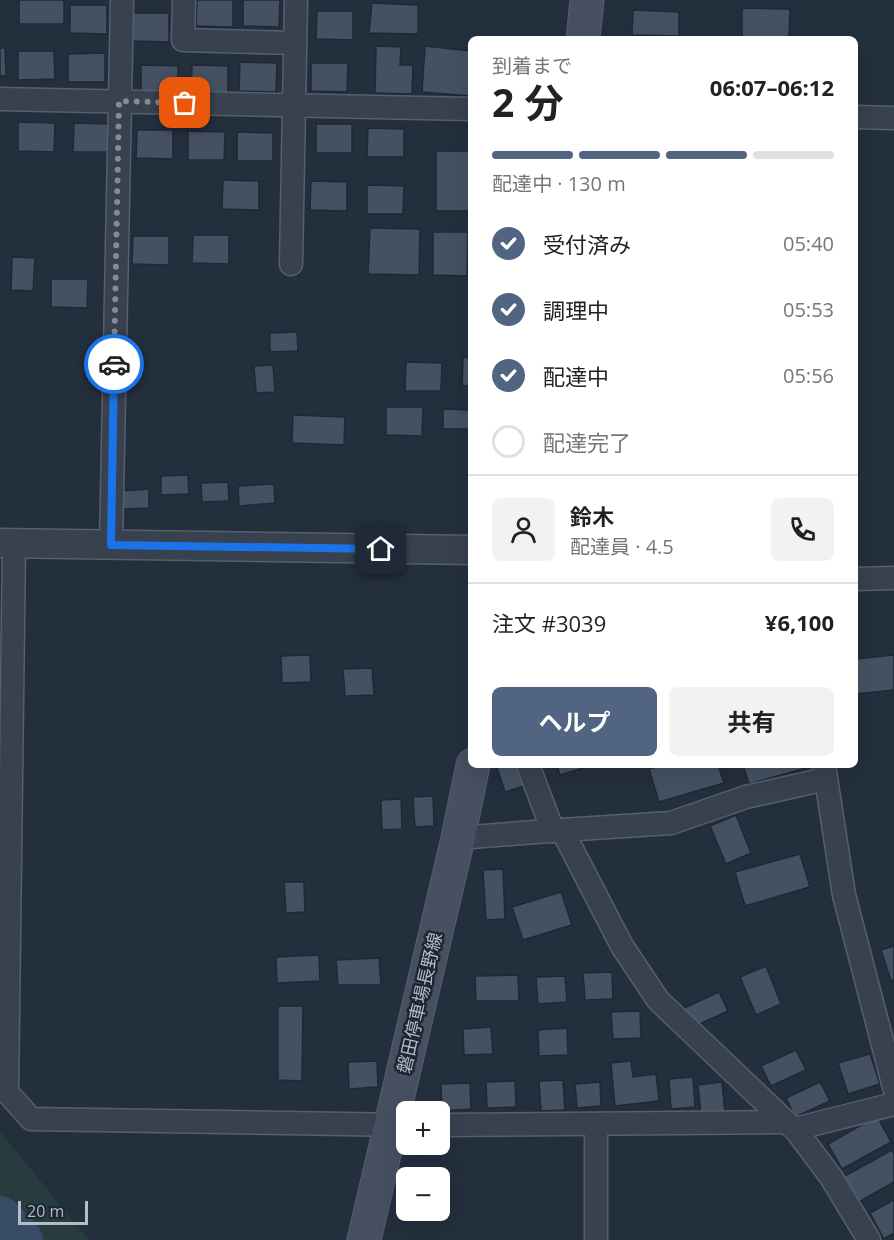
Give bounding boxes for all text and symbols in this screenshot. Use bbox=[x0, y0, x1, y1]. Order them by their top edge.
text: 到着まで bbox=[492, 52, 572, 79]
text: 06:07–06:12 bbox=[710, 72, 834, 102]
text: 2 分 bbox=[492, 75, 563, 128]
pin bbox=[159, 77, 210, 128]
icon: bag bbox=[168, 86, 201, 119]
text: 配達中 · 130 m bbox=[492, 170, 626, 197]
icon: check bbox=[492, 227, 525, 260]
text: 受付済み bbox=[543, 229, 631, 259]
text: 05:40 bbox=[783, 230, 834, 257]
icon: check bbox=[492, 293, 525, 326]
text: 調理中 bbox=[543, 295, 609, 325]
text: 05:53 bbox=[783, 296, 834, 323]
courier bbox=[84, 334, 144, 394]
icon: car bbox=[98, 348, 131, 381]
icon: check bbox=[492, 359, 525, 392]
text: 配達中 bbox=[543, 361, 609, 391]
text: 05:56 bbox=[783, 362, 834, 389]
text: 配達完了 bbox=[543, 427, 631, 457]
button: person bbox=[492, 498, 555, 561]
button: phone bbox=[771, 498, 834, 561]
text: 鈴木 bbox=[570, 501, 614, 531]
pin bbox=[355, 523, 406, 574]
icon: home bbox=[364, 532, 397, 565]
text: 配達員 · 4.5 bbox=[570, 533, 674, 560]
text: ¥6,100 bbox=[765, 607, 834, 637]
text: 注文 #3039 bbox=[492, 608, 606, 638]
button: ヘルプ bbox=[492, 687, 657, 756]
button: 共有 bbox=[669, 687, 834, 756]
street label: 磐田停車場長野線 bbox=[391, 930, 447, 1076]
map controls bbox=[396, 1101, 450, 1221]
button: + bbox=[396, 1101, 450, 1155]
button: − bbox=[396, 1167, 450, 1221]
scale bar bbox=[18, 1198, 88, 1226]
text: 20 m bbox=[27, 1200, 64, 1222]

